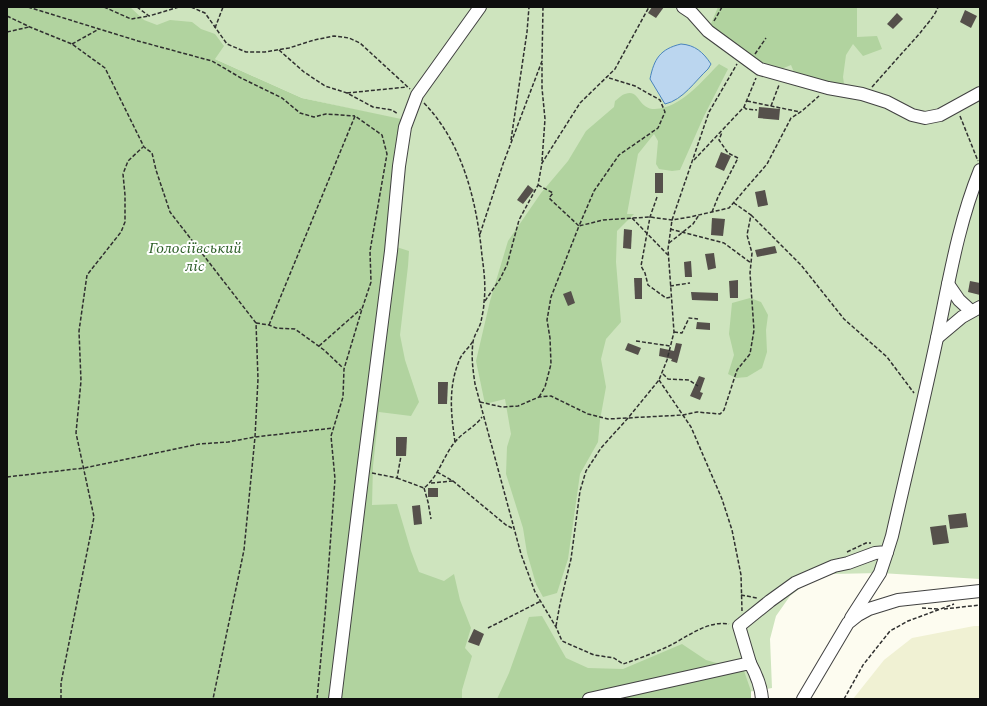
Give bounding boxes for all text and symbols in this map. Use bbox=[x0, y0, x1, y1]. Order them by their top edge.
park label: Голосіївський ліс bbox=[148, 236, 242, 278]

